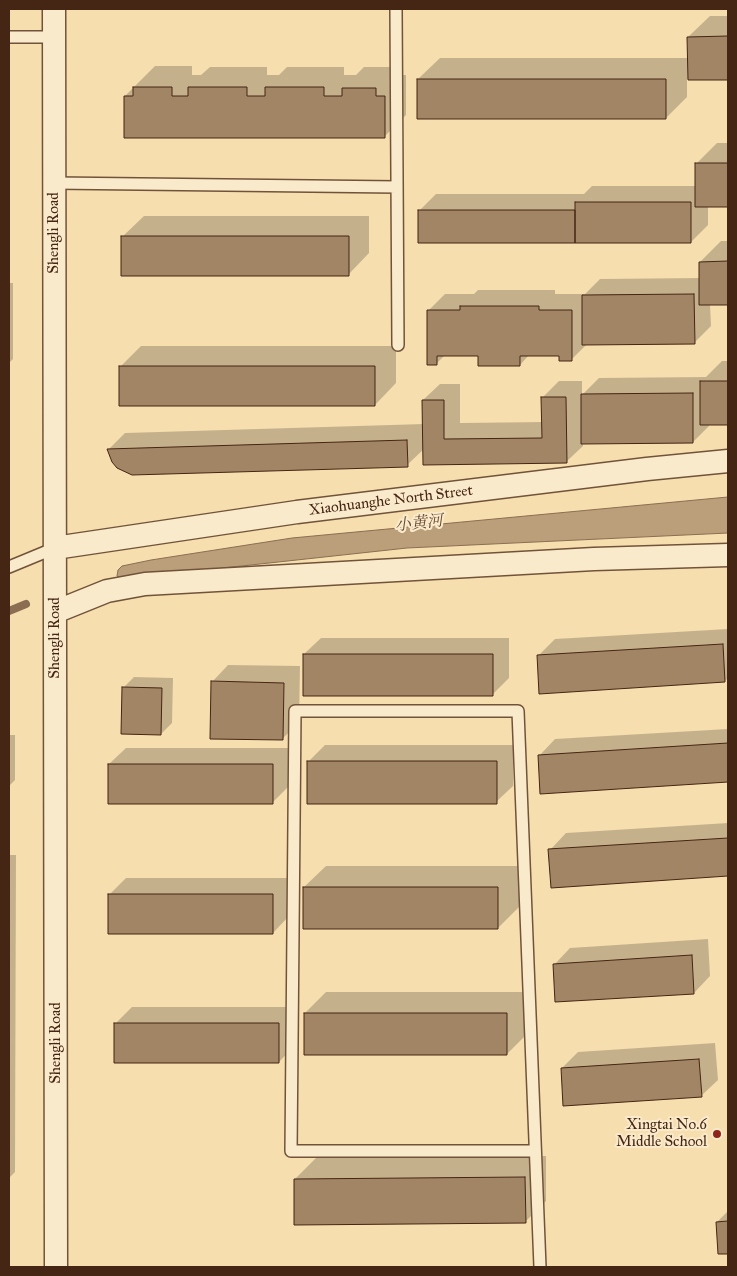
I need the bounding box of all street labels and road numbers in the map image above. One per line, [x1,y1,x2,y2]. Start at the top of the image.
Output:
street label: Shengli Road [45,192,63,274]
street label: Xiaohuanghe North Street [308,482,474,520]
street label: Shengli Road [46,597,64,679]
street label: Shengli Road [47,1002,65,1084]

